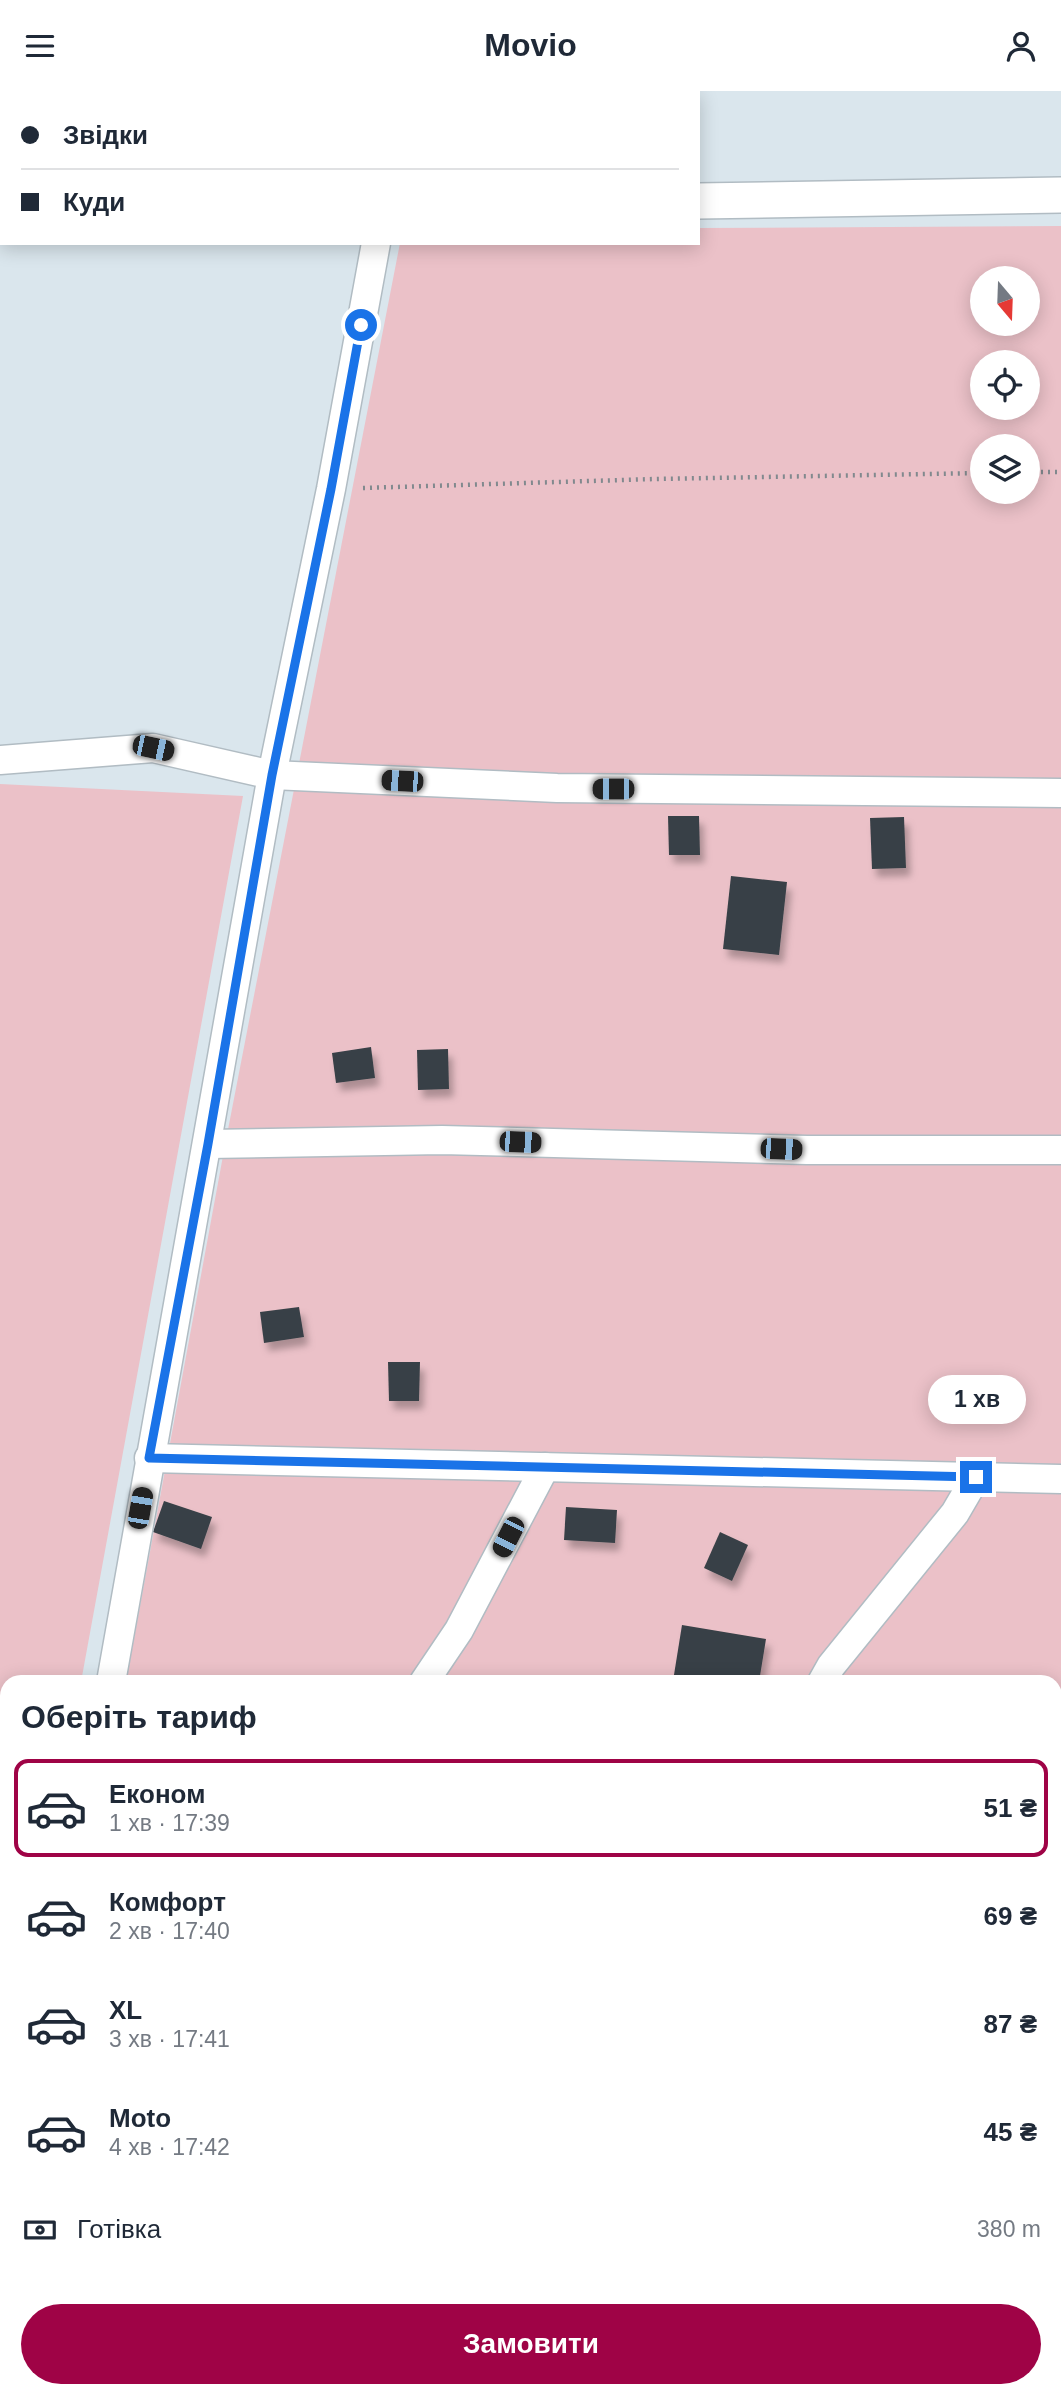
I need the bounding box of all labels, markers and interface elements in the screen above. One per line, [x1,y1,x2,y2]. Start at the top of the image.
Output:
icon: menu [21,27,59,65]
text: Movio [484,27,577,63]
icon: person [1002,27,1040,65]
text: Звідки [63,120,148,150]
text: Куди [63,187,125,217]
north arrow [970,266,1040,336]
map controls [970,266,1040,504]
route start [345,309,377,341]
button: locate [970,350,1040,420]
button: layers [970,434,1040,504]
car [131,733,176,763]
car [381,769,424,793]
car [593,779,635,800]
car [499,1131,542,1153]
car [760,1138,803,1160]
callout: 1 хв [927,1375,1025,1425]
text: 1 хв [954,1386,1000,1412]
route end [960,1461,992,1493]
car [127,1485,154,1531]
car [490,1514,527,1560]
text: Оберіть тариф [21,1699,257,1735]
icon: car [25,1777,88,1840]
text: Економ [109,1779,205,1809]
text: 51 ₴ [984,1793,1037,1823]
text: 1 хв · 17:39 [109,1810,230,1836]
icon: car [25,1885,88,1948]
text: Комфорт [109,1887,226,1917]
text: 69 ₴ [984,1901,1037,1931]
text: 2 хв · 17:40 [109,1918,230,1944]
icon: car [25,1993,88,2056]
text: XL [109,1995,142,2025]
text: 87 ₴ [984,2009,1037,2039]
text: 3 хв · 17:41 [109,2026,230,2052]
icon: car [25,2101,88,2164]
text: Moto [109,2103,171,2133]
text: 45 ₴ [984,2117,1037,2147]
text: 4 хв · 17:42 [109,2134,230,2160]
icon: cash [21,2211,59,2249]
text: Готівка [77,2214,161,2244]
text: 380 m [977,2216,1041,2242]
button: Замовити [21,2304,1041,2384]

